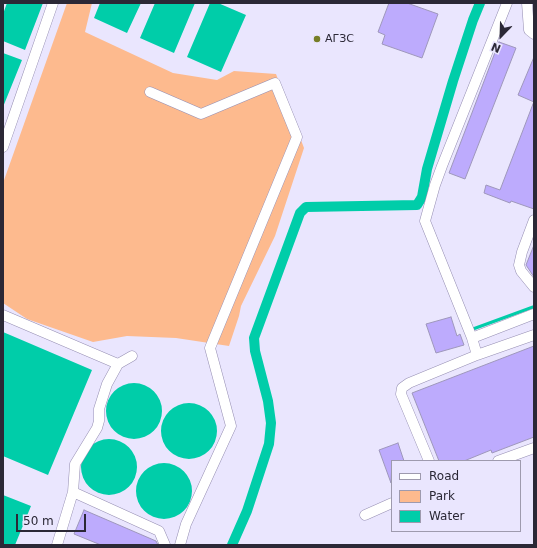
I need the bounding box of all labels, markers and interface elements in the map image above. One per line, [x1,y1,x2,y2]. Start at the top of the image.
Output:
north arrow [481,16,521,56]
place label: АГЗС [325,32,354,46]
marker: АГЗС [312,34,322,44]
text: N [489,40,503,55]
legend [391,460,521,532]
text: Road [429,469,459,483]
text: Park [429,489,455,503]
scale bar [18,506,88,532]
text: Water [429,509,464,523]
text: 50 m [23,514,54,528]

